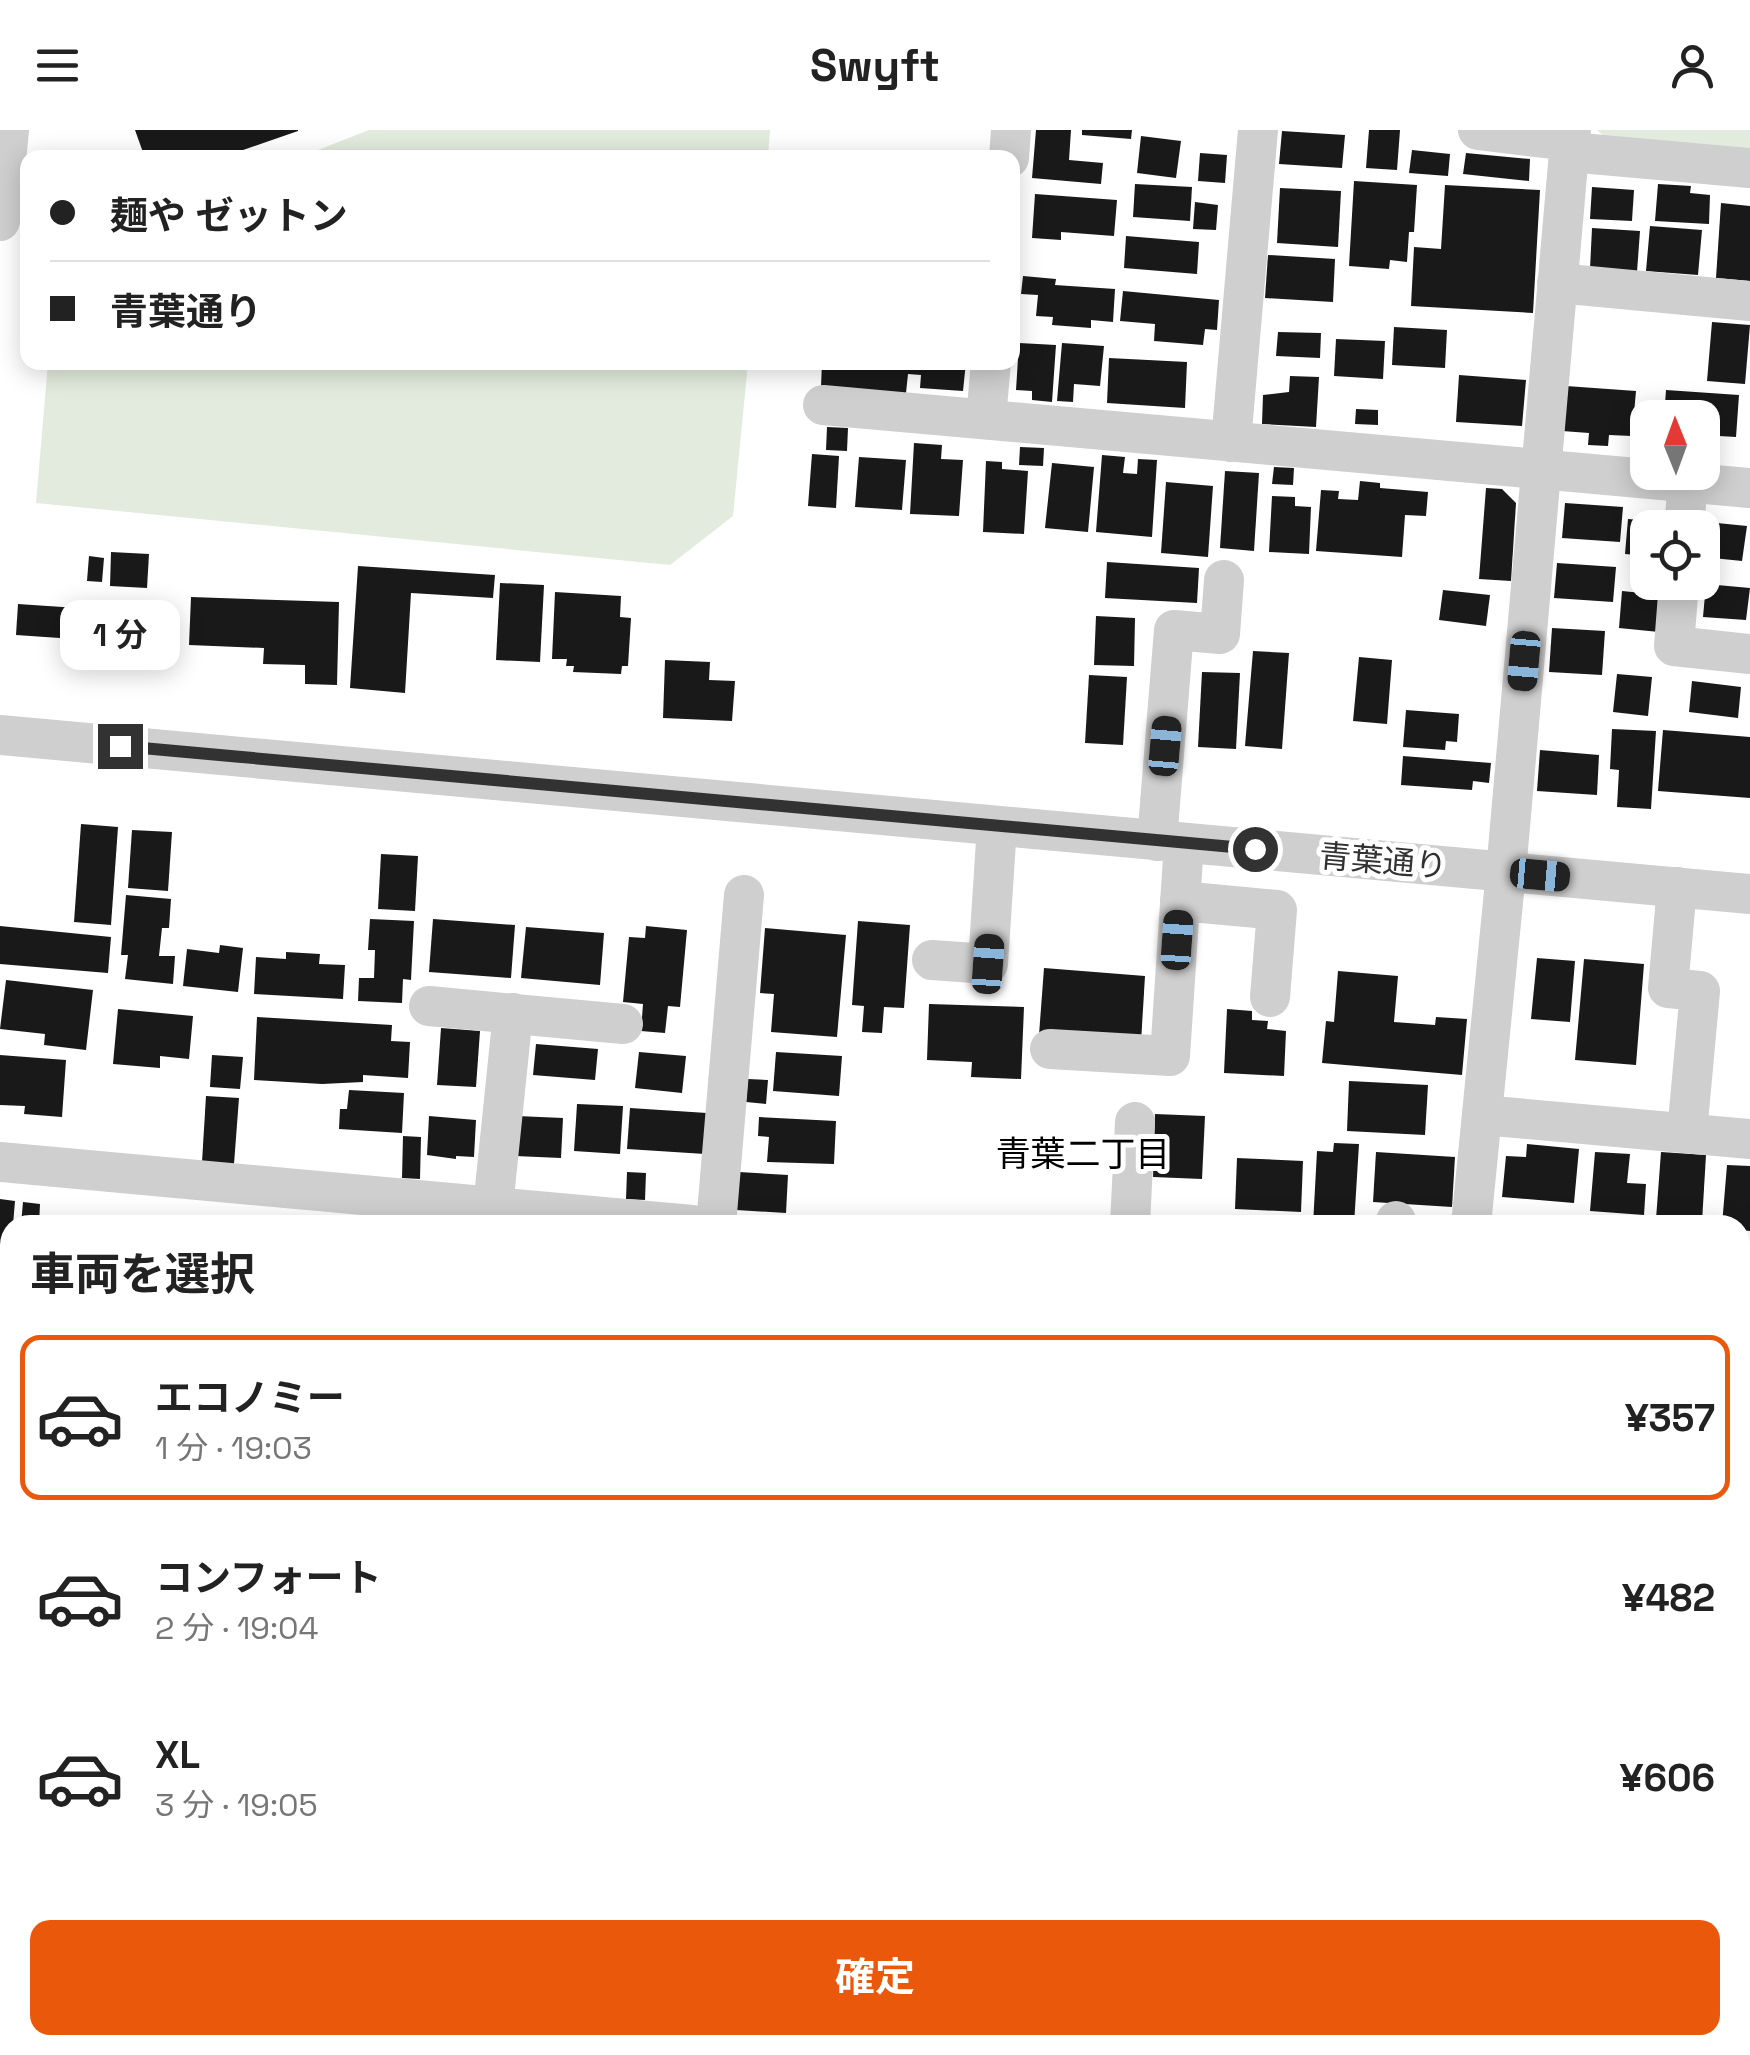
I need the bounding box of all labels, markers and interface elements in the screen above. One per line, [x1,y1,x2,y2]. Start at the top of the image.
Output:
text: Swyft [810,37,940,94]
icon: menu [30,38,85,93]
icon: person [1665,38,1720,93]
text: 麺や ゼットン [110,192,348,240]
text: 青葉通り [110,288,262,336]
north arrow [1630,400,1720,490]
map controls [1630,400,1720,600]
button: locate [1630,510,1720,600]
callout: 1 分 [60,601,180,671]
text: 1 分 [93,615,147,655]
car [1506,630,1542,692]
car [1147,715,1183,777]
route end [98,724,143,769]
route start [1233,827,1278,872]
street label: 青葉通り [1317,835,1449,887]
car [1509,857,1571,893]
car [1160,909,1194,971]
car [971,933,1005,995]
district label: 青葉二丁目 [995,1132,1171,1176]
text: 車両を選択 [30,1246,255,1303]
icon: car [35,1373,125,1463]
text: エコノミー [155,1374,345,1422]
text: ¥357 [1625,1394,1715,1442]
text: 1 分 · 19:03 [155,1428,312,1468]
icon: car [35,1553,125,1643]
text: コンフォート [155,1554,382,1602]
text: ¥482 [1622,1574,1715,1622]
text: 2 分 · 19:04 [155,1608,319,1648]
text: XL [155,1731,200,1779]
icon: car [35,1733,125,1823]
text: ¥606 [1620,1754,1715,1802]
text: 3 分 · 19:05 [155,1785,318,1825]
button: 確定 [30,1920,1720,2035]

